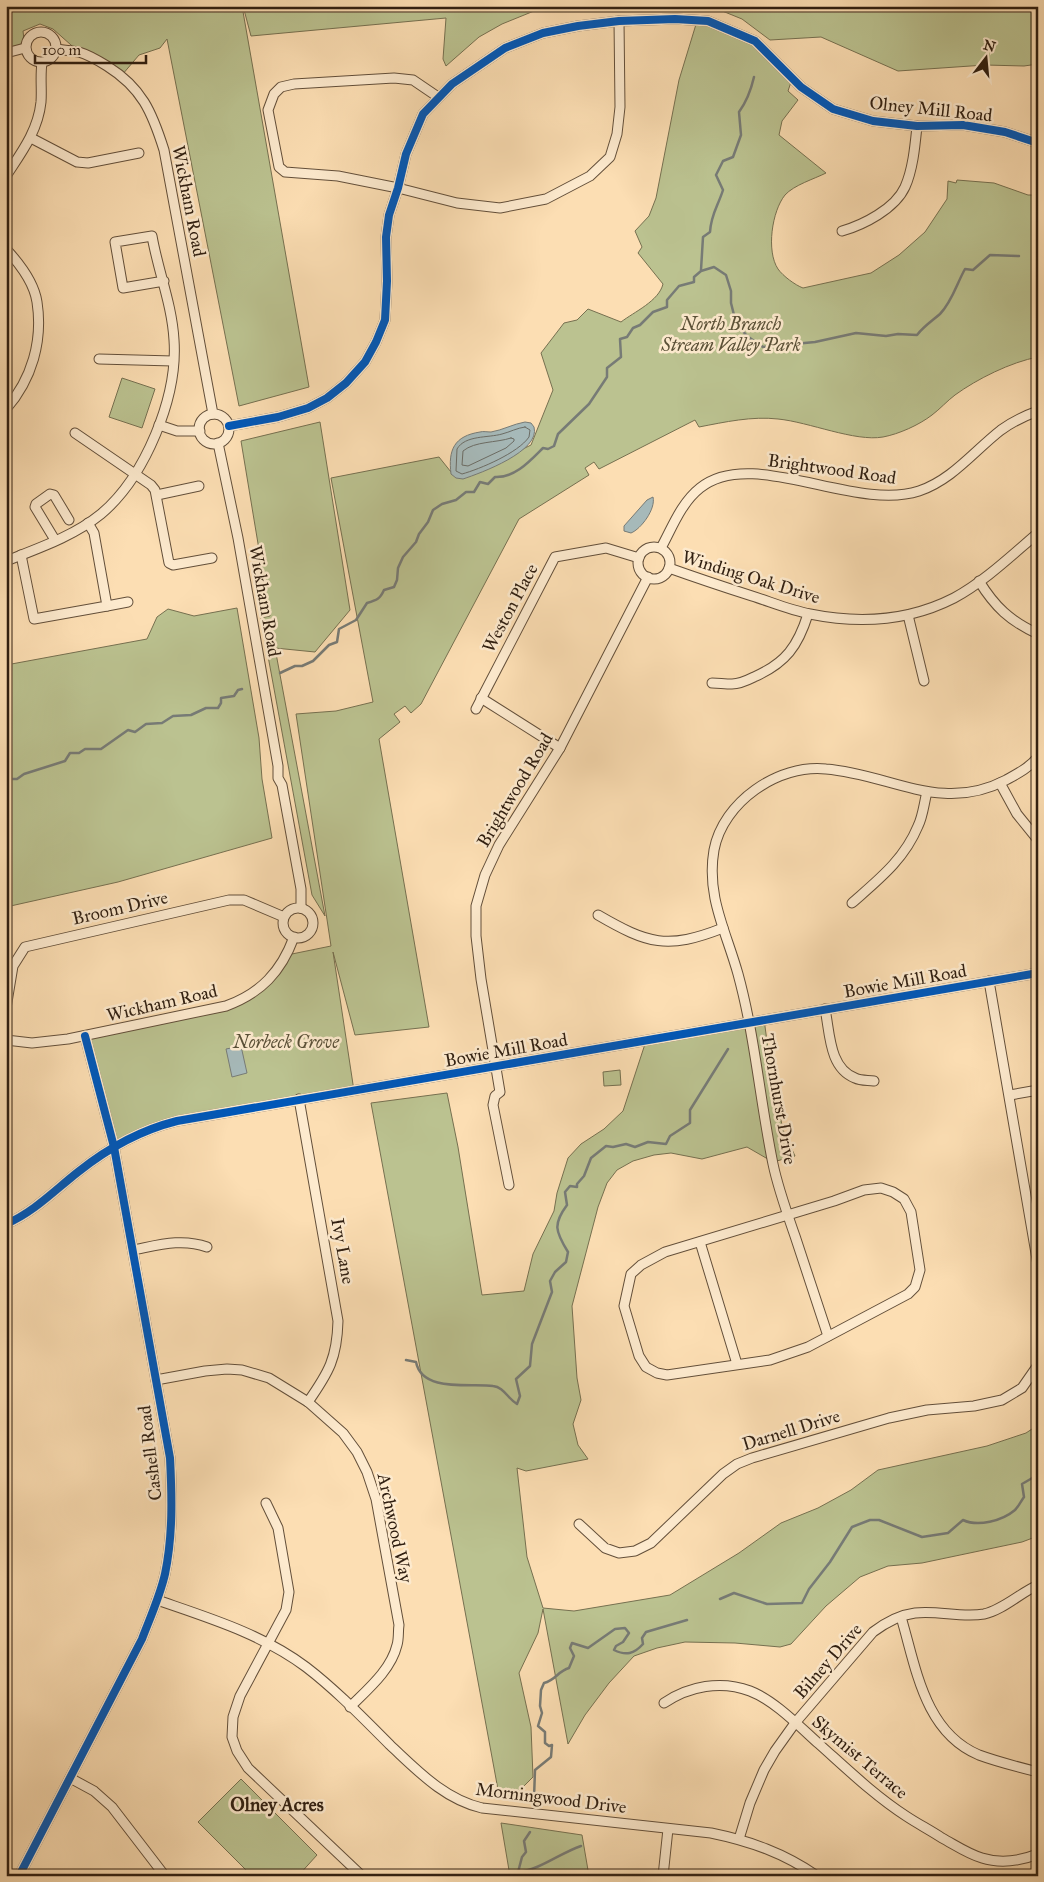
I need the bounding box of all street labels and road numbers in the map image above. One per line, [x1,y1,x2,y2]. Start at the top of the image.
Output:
street label: Olney Mill Road [868,92,994,126]
street label: Wickham Road [167,143,211,259]
street label: Brightwood Road [766,449,898,490]
street label: Wickham Road [244,544,286,658]
street label: Winding Oak Drive [679,546,823,609]
street label: Weston Place [477,560,543,656]
street label: Brightwood Road [472,729,559,852]
street label: Broom Drive [70,886,170,930]
street label: Bowie Mill Road [842,959,968,1003]
street label: Wickham Road [105,980,219,1026]
street label: Bowie Mill Road [443,1028,569,1072]
street label: Thornhurst Drive [757,1032,801,1166]
street label: Ivy Lane [326,1216,360,1286]
street label: Cashell Road [133,1404,167,1502]
street label: Darnell Drive [739,1405,843,1455]
street label: Archwood Way [372,1470,417,1585]
street label: Bilney Drive [789,1619,867,1703]
street label: Skymist Terrace [807,1710,913,1804]
street label: Morningwood Drive [474,1778,628,1819]

